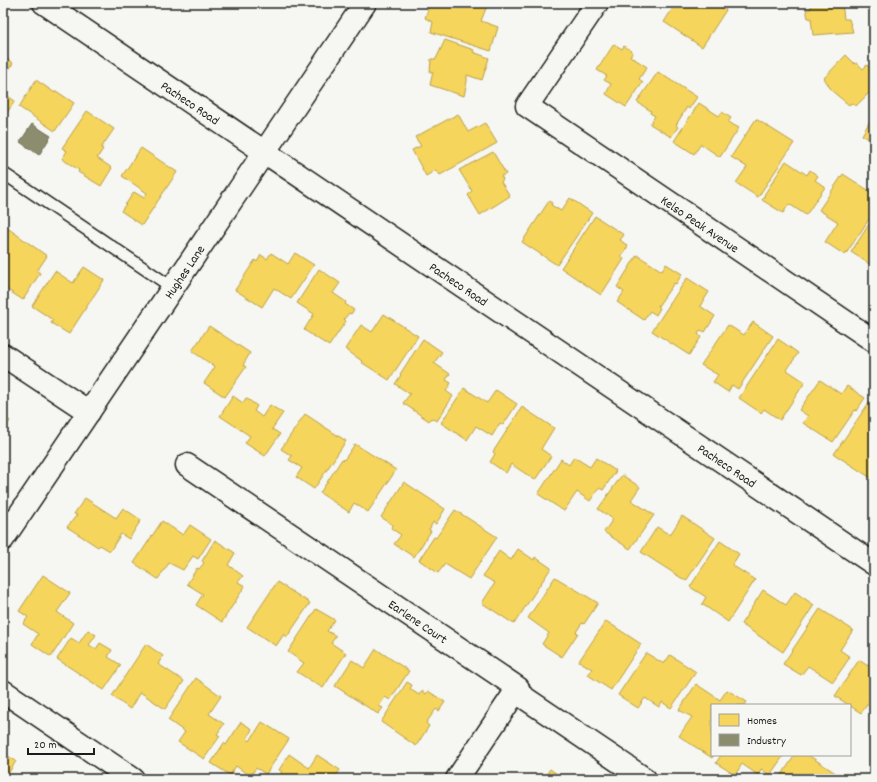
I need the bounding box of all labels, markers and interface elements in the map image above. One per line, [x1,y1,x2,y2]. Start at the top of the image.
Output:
street label: Pacheco Road [156,77,222,131]
street label: Kelso Peak Avenue [656,192,742,259]
street label: Hughes Lane [161,242,211,303]
street label: Pacheco Road [424,259,491,312]
street label: Pacheco Road [693,440,759,494]
street label: Earlene Court [384,596,451,650]
legend [711,704,851,756]
text: Homes [747,713,777,730]
scale bar [28,730,94,756]
text: Industry [747,733,787,750]
text: 20 m [34,737,57,754]

